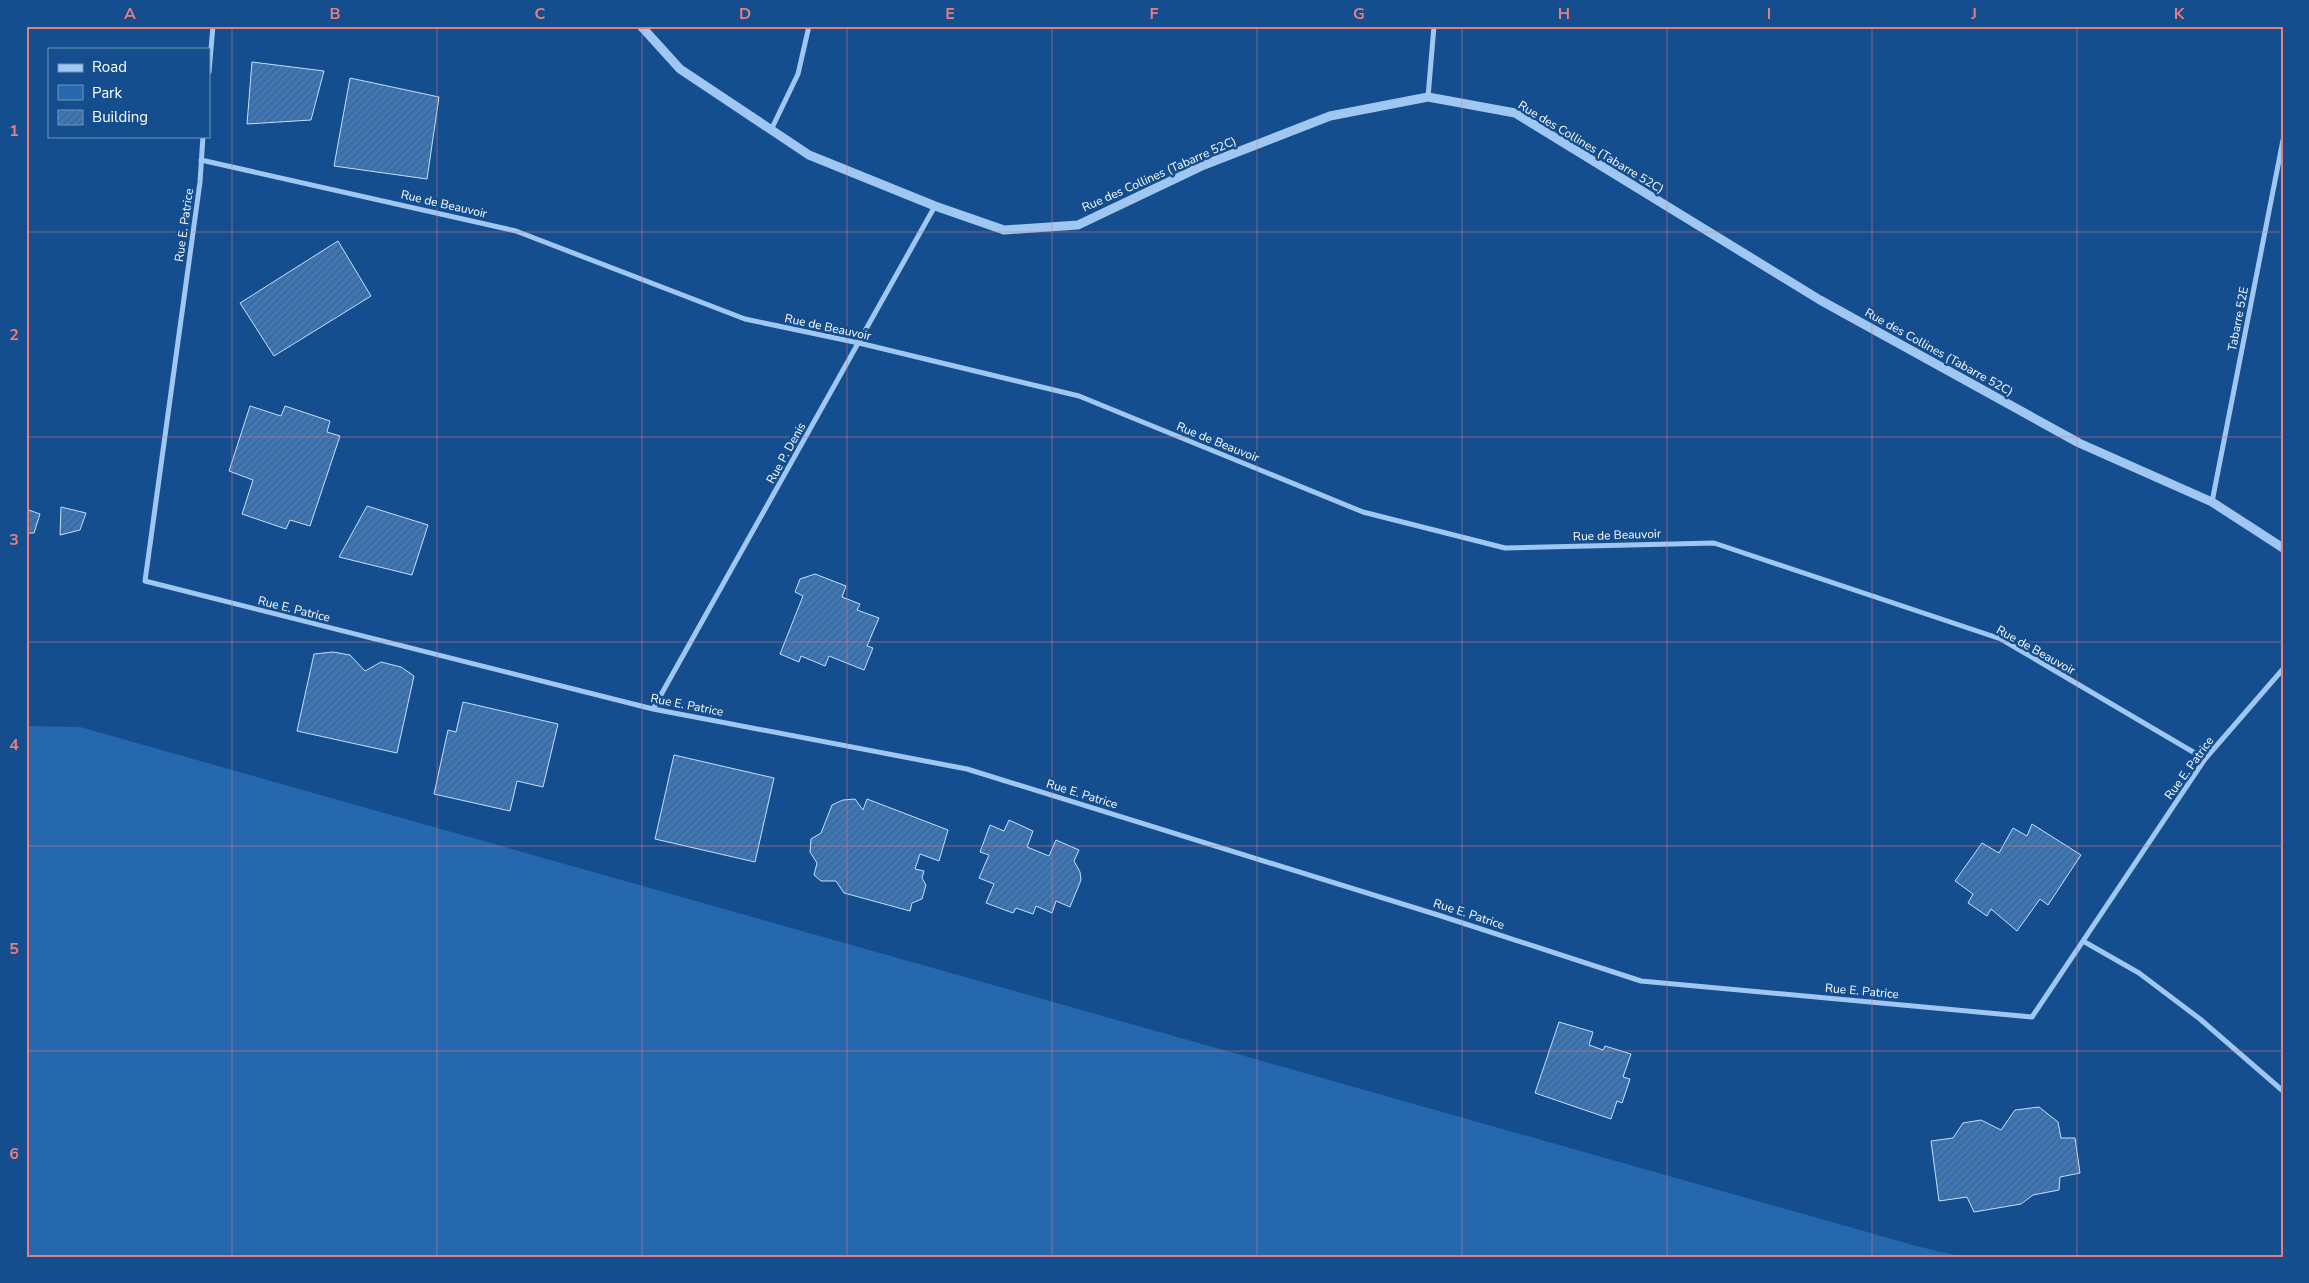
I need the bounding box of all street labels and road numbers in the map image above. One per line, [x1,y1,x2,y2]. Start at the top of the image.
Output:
street label: Rue des Collines (Tabarre 52C) [1515,97,1667,197]
street label: Rue des Collines (Tabarre 52C) [1079,133,1239,215]
street label: Rue de Beauvoir [399,186,489,222]
street label: Rue E. Patrice [171,187,197,263]
street label: Tabarre 52E [2224,285,2252,353]
street label: Rue des Collines (Tabarre 52C) [1862,304,2016,400]
street label: Rue de Beauvoir [783,310,873,344]
street label: Rue de Beauvoir [1174,418,1263,466]
street label: Rue P. Denis [763,419,810,486]
street label: Rue de Beauvoir [1573,525,1662,545]
street label: Rue E. Patrice [256,592,332,626]
street label: Rue de Beauvoir [1994,622,2079,679]
street label: Rue E. Patrice [649,690,725,720]
street label: Rue E. Patrice [2161,733,2217,803]
street label: Rue E. Patrice [1044,776,1120,812]
street label: Rue E. Patrice [1431,895,1507,933]
street label: Rue E. Patrice [1824,980,1900,1002]

